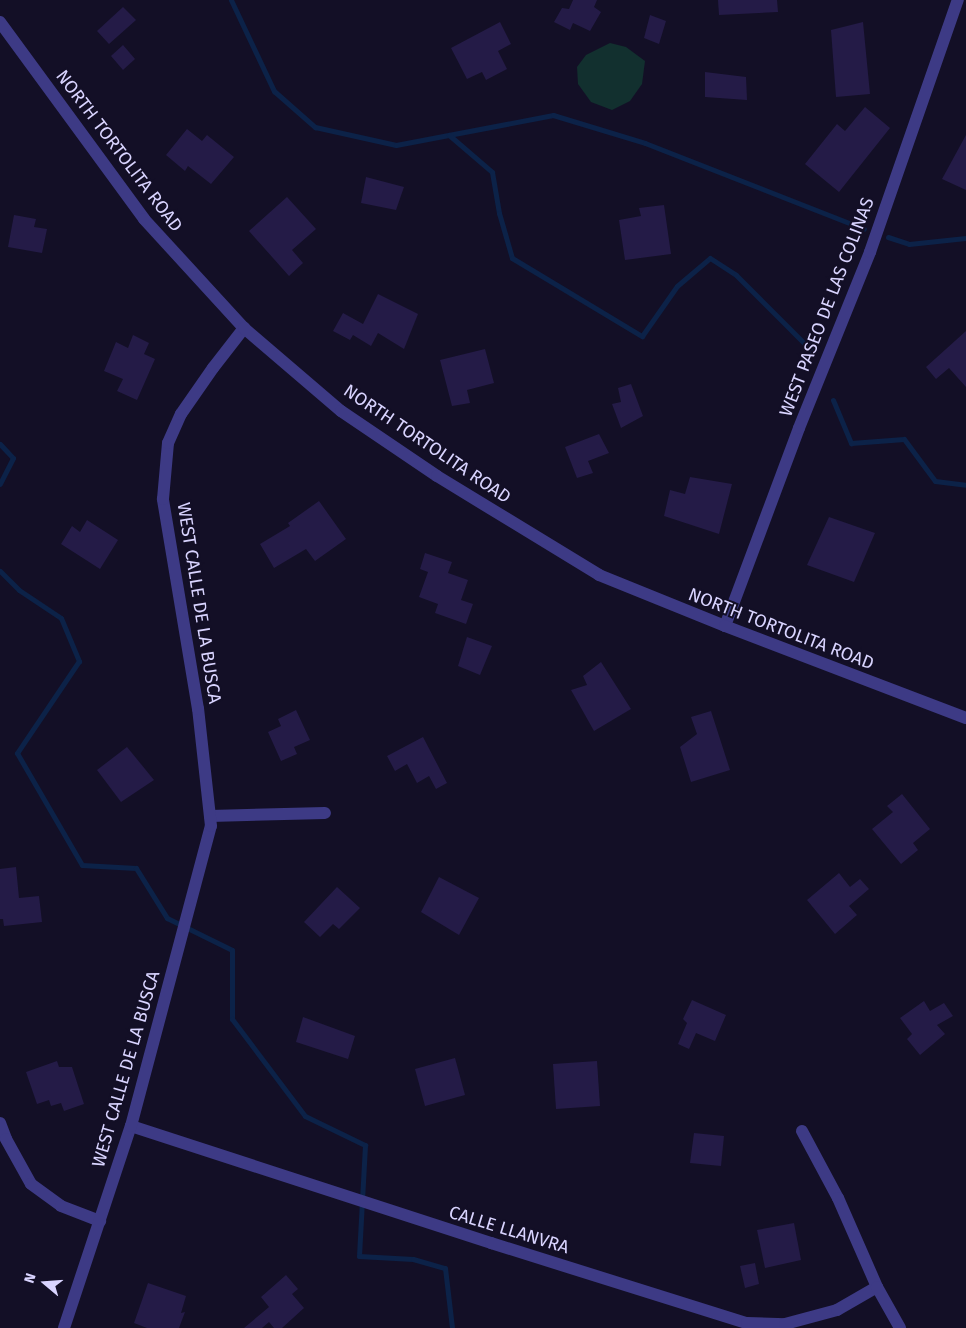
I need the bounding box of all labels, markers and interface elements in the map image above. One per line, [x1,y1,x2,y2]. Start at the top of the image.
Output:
street label: NORTH TORTOLITA ROAD [51,66,187,236]
street label: WEST PASEO DE LAS COLINAS [775,195,879,419]
street label: NORTH TORTOLITA ROAD [339,380,515,508]
street label: WEST CALLE DE LA BUSCA [172,501,226,705]
street label: NORTH TORTOLITA ROAD [685,584,877,674]
street label: WEST CALLE DE LA BUSCA [88,968,164,1170]
street label: CALLE LLANVRA [446,1201,572,1259]
north arrow [20,1258,70,1308]
text: N [21,1271,40,1285]

